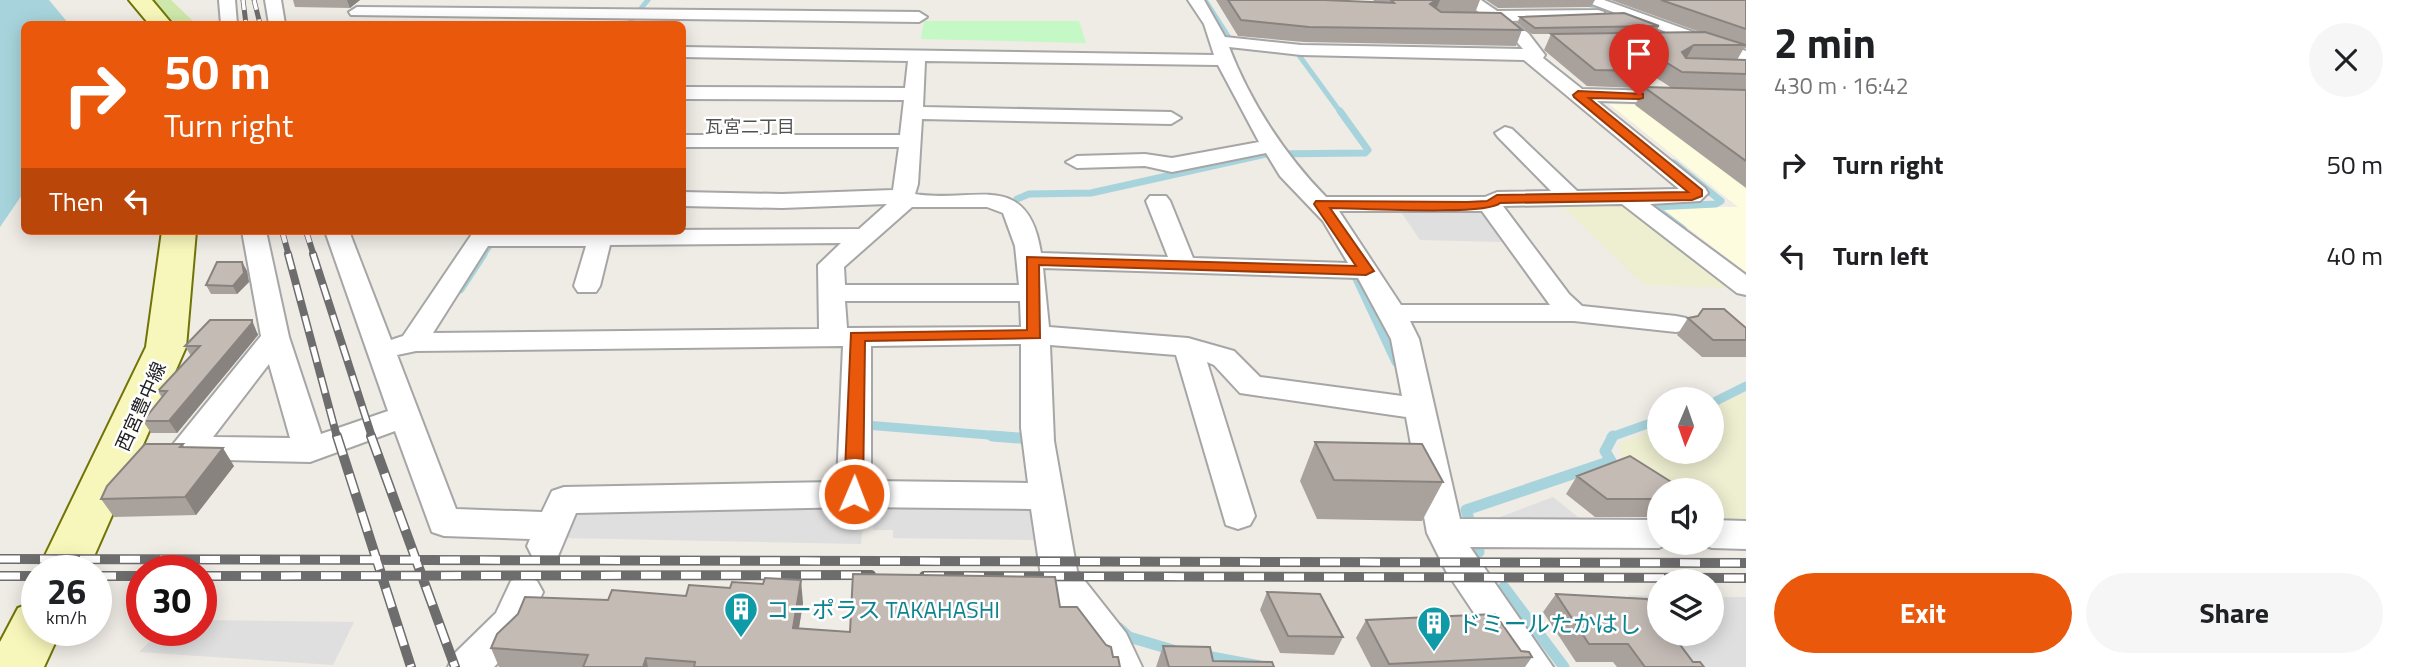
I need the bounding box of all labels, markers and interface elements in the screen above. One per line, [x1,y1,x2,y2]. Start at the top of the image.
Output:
text: 2 min [1774,10,1876,74]
button: close [2309,23,2383,97]
pin [1609,24,1669,96]
text: 50 m [164,33,271,108]
icon: arrive [1620,35,1658,73]
icon: right [49,49,140,140]
text: 430 m · 16:42 [1774,68,1909,103]
text: Turn right [164,101,293,149]
district label: 瓦宮二丁目 [705,113,795,140]
text: Turn right [1833,145,1944,184]
text: 50 m [2326,145,2383,184]
icon: right [1774,146,1812,184]
text: Then [49,182,104,221]
icon: left [118,182,156,220]
text: Turn left [1833,236,1928,275]
text: 40 m [2326,236,2383,275]
icon: left [1774,237,1812,275]
street label: 西宮豊中線 [107,357,173,455]
north arrow [1647,387,1724,464]
map controls [1647,387,1724,646]
position arrow [817,457,891,531]
button: sound [1647,478,1724,555]
speed limit sign: 30 [126,555,217,646]
text: 26 [47,564,86,618]
button: layers [1647,569,1724,646]
button: Exit [1774,573,2072,653]
button: Share [2086,573,2383,653]
building icon: コーポラス TAKAHASHI [722,590,760,639]
place label: コーポラス TAKAHASHI [766,592,1000,627]
text: km/h [46,604,87,631]
building icon: ドミールたかはし [1415,604,1453,653]
place label: ドミールたかはし [1458,606,1641,641]

